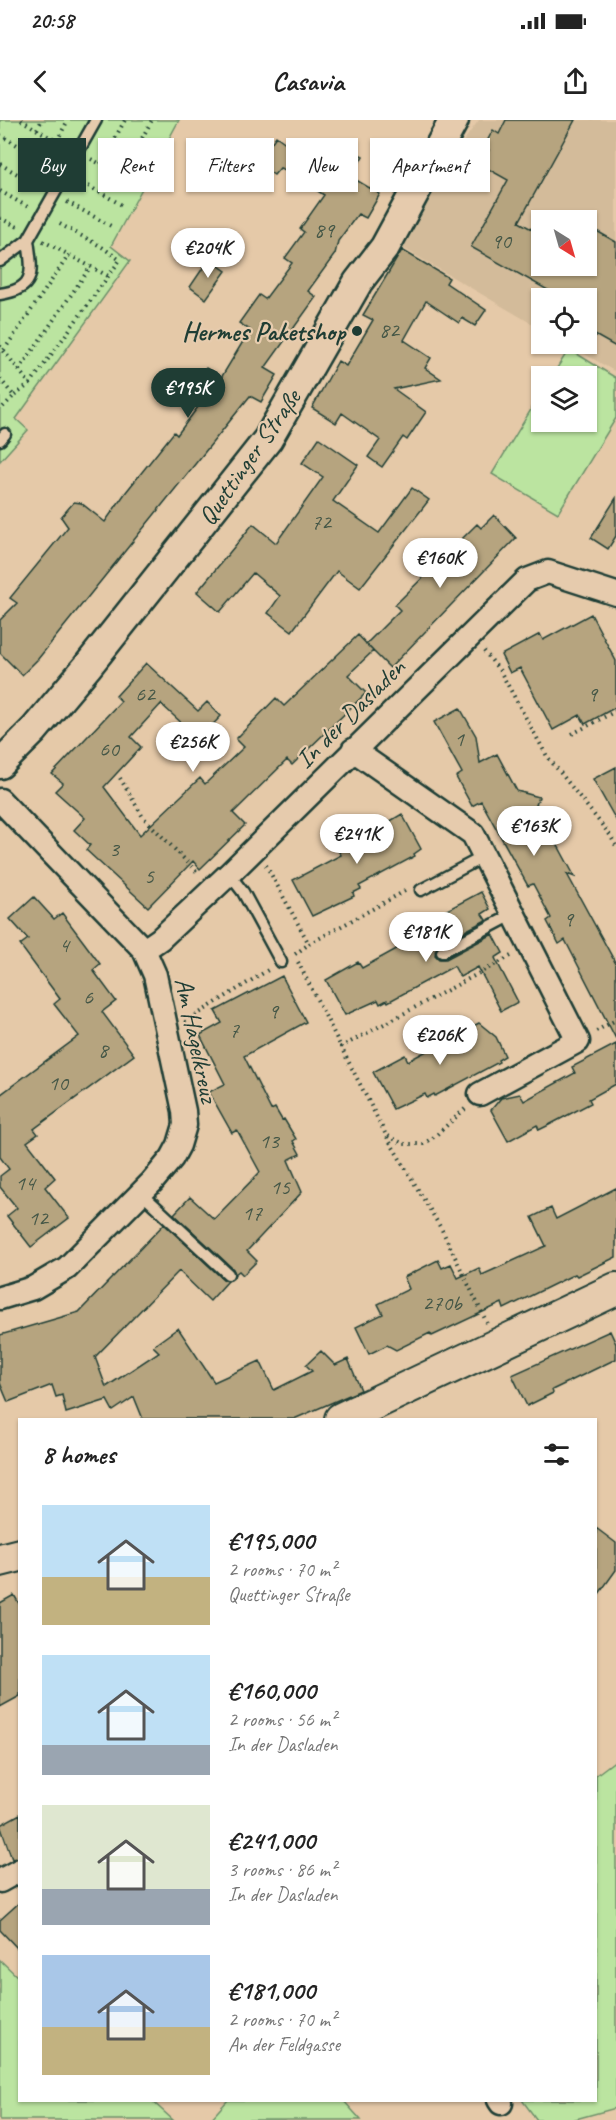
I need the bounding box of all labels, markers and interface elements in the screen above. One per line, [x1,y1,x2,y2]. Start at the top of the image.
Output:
text: 20:58 [30,7,74,35]
text: Casavia [272,64,344,98]
icon: back [24,65,57,98]
icon: share [559,65,592,98]
chip: Buy [18,138,86,192]
chip: Rent [98,138,174,192]
chip: Filters [186,138,274,192]
chip: New [286,138,358,192]
chip: Apartment [370,138,490,192]
north arrow [531,210,597,276]
map controls [531,210,597,432]
house number: 89 [314,216,336,244]
house number: 90 [491,227,513,255]
pin: €204K [166,228,250,279]
text: €204K [185,235,231,260]
button: locate [531,288,597,354]
place label: Hermes Paketshop [182,315,347,348]
house number: 82 [379,316,401,344]
marker: Hermes Paketshop [350,324,364,338]
button: layers [531,366,597,432]
pin: €195K [146,368,230,419]
text: €195K [165,375,211,400]
street label: Quettinger Straße [191,381,310,531]
house number: 72 [311,508,333,536]
pin: €160K [398,538,482,589]
text: €160K [417,545,463,570]
street label: In der Dasladen [288,650,413,775]
house number: 62 [135,680,157,708]
house number: 9 [587,680,599,708]
pin: €256K [151,722,235,773]
house number: 1 [454,725,465,753]
text: €256K [170,729,216,754]
house number: 60 [99,735,121,763]
pin: €163K [492,806,576,857]
text: €163K [511,813,557,838]
pin: €241K [315,814,399,865]
text: €241K [334,821,380,846]
house number: 3 [109,835,121,863]
house number: 5 [144,862,155,890]
house number: 9 [563,905,575,933]
pin: €181K [384,912,468,963]
text: €181K [403,919,449,944]
house number: 4 [59,931,71,959]
street label: Am Hagelkreuz [167,975,226,1107]
house number: 6 [83,983,94,1011]
house number: 9 [268,997,280,1025]
pin: €206K [398,1015,482,1066]
house number: 7 [229,1016,240,1044]
text: €206K [417,1022,463,1047]
house number: 8 [98,1036,110,1064]
house number: 10 [48,1069,70,1097]
house number: 13 [259,1127,281,1155]
house number: 14 [15,1169,37,1197]
house number: 15 [270,1173,291,1201]
house number: 17 [242,1199,263,1227]
house number: 12 [28,1204,50,1232]
house number: 270b [422,1289,463,1317]
text: 8 homes [42,1438,115,1471]
icon: filters [540,1438,573,1471]
text: €195,000 [228,1524,314,1557]
icon: home [90,1529,162,1601]
text: 2 rooms · 70 m² [228,1557,336,1582]
text: Quettinger Straße [228,1582,350,1607]
text: €160,000 [228,1674,316,1707]
icon: home [90,1679,162,1751]
text: 2 rooms · 56 m² [228,1707,336,1732]
text: In der Dasladen [228,1732,337,1757]
text: €241,000 [228,1824,315,1857]
icon: home [90,1829,162,1901]
text: 3 rooms · 86 m² [228,1857,336,1882]
text: In der Dasladen [228,1882,337,1907]
text: €181,000 [228,1974,315,2007]
icon: home [90,1979,162,2051]
text: 2 rooms · 70 m² [228,2007,336,2032]
text: An der Feldgasse [228,2032,340,2057]

